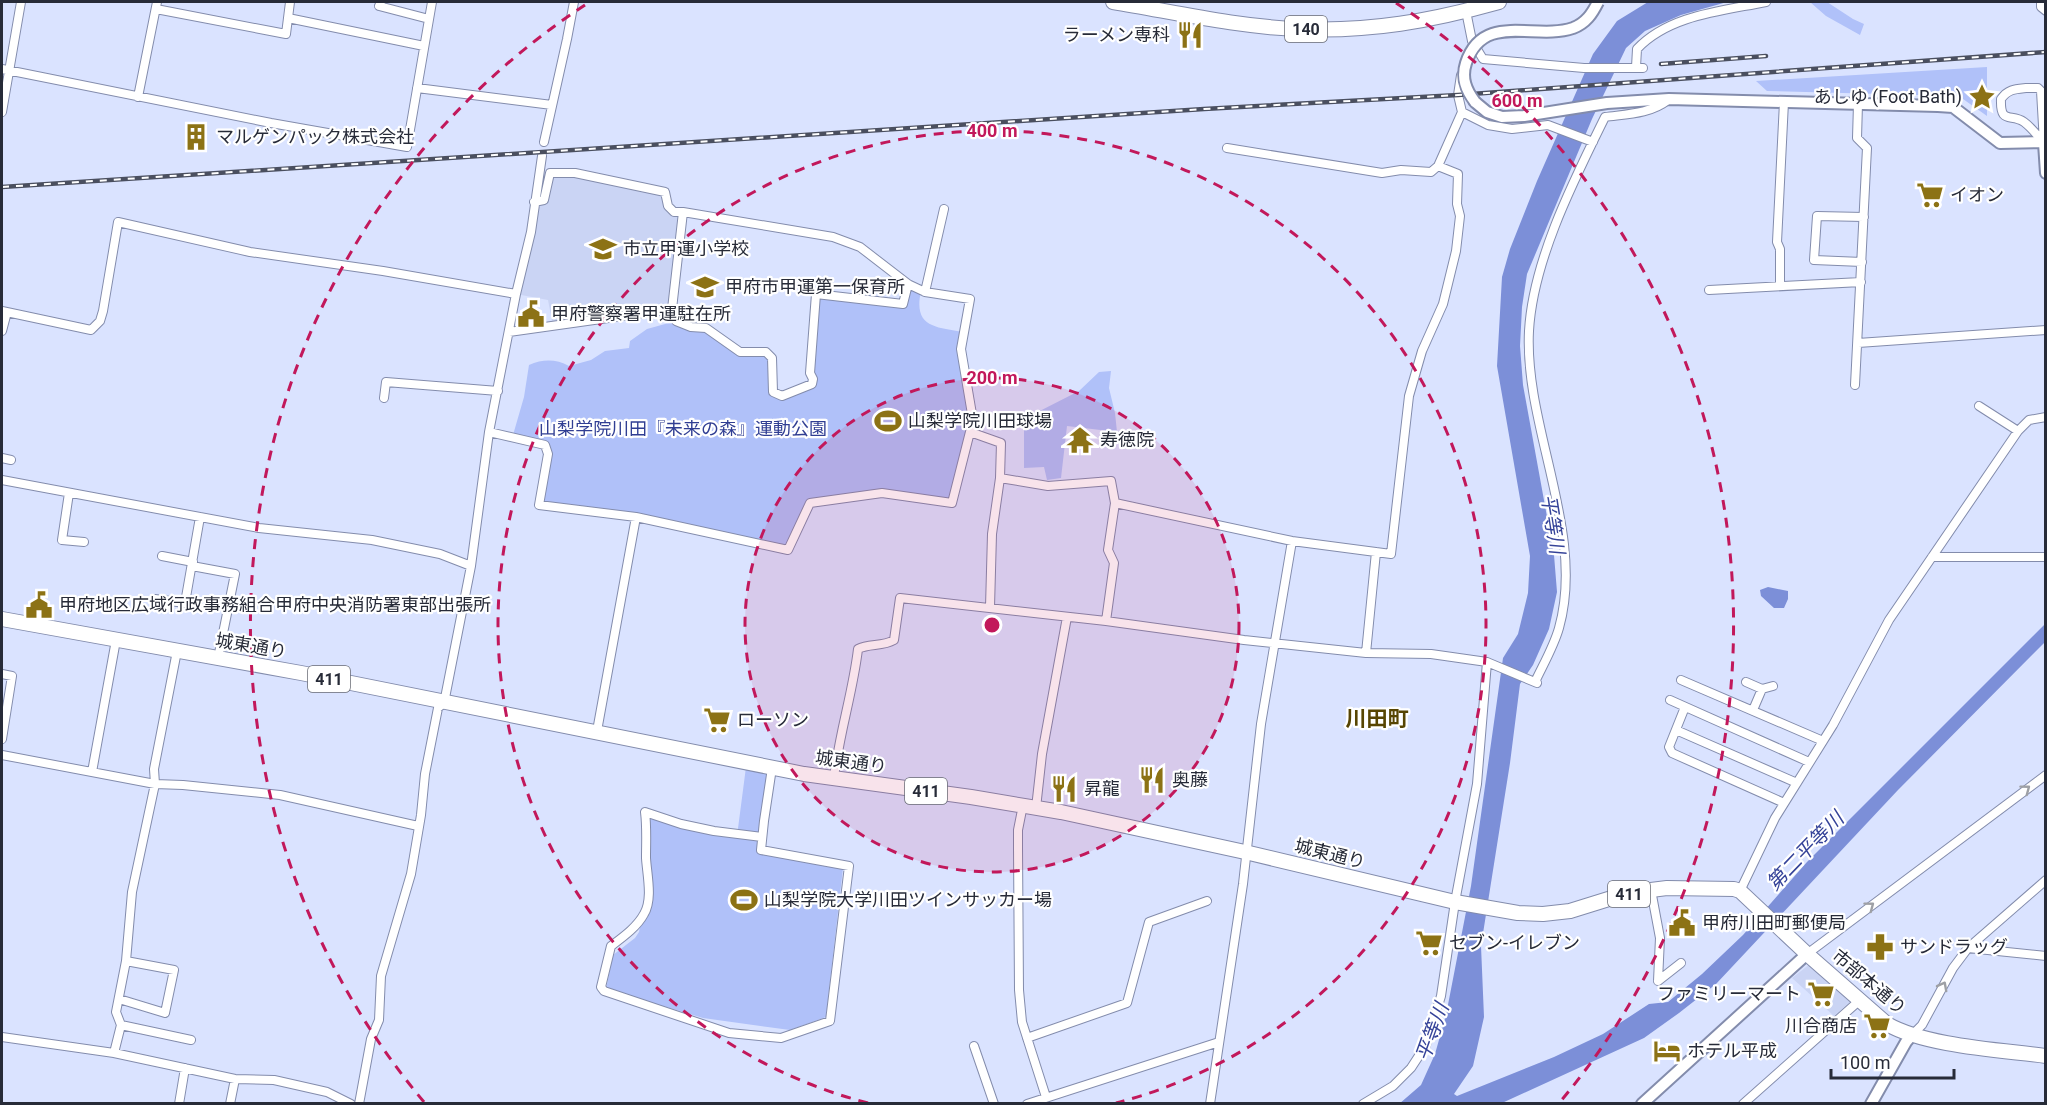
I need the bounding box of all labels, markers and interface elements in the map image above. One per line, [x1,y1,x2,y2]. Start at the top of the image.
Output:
road number: 140 [1285,16,1327,42]
restaurant icon: ラーメン専科 [1175,20,1205,50]
place label: ラーメン専科 [1063,24,1170,45]
place icon: あしゆ (Foot Bath) [1967,82,1997,112]
place label: あしゆ (Foot Bath) [1814,86,1962,108]
text: 600 m [1491,90,1543,111]
text: 400 m [966,120,1018,141]
building icon: マルゲンパック株式会社 [181,122,211,152]
place label: マルゲンパック株式会社 [216,126,414,147]
supermarket icon: イオン [1915,180,1945,210]
place label: イオン [1950,184,2004,205]
school or university icon: 市立甲運小学校 [588,234,618,264]
place label: 市立甲運小学校 [623,238,749,259]
school or university icon: 甲府市甲運第一保育所 [690,272,720,302]
place label: 甲府市甲運第一保育所 [725,276,905,297]
public building icon: 甲府警察署甲運駐在所 [516,299,546,329]
place label: 甲府警察署甲運駐在所 [551,303,731,324]
text: 200 m [966,367,1018,388]
sports icon: 山梨学院川田球場 [873,406,903,436]
place label: 山梨学院川田球場 [908,410,1052,431]
park label: 山梨学院川田『未来の森』運動公園 [539,418,827,439]
temple icon: 寿徳院 [1065,425,1095,455]
place label: 寿徳院 [1100,429,1154,450]
water label: 平等川 [1536,492,1570,557]
public building icon: 甲府地区広域行政事務組合甲府中央消防署東部出張所 [24,590,54,620]
place label: 甲府地区広域行政事務組合甲府中央消防署東部出張所 [59,594,491,615]
centre of rings [982,615,1002,635]
street label: 城東通り [214,629,288,662]
road number: 411 [308,666,350,692]
supermarket icon: ローソン [702,705,732,735]
district label: 川田町 [1346,707,1409,731]
place label: ローソン [737,709,809,730]
street label: 城東通り [814,746,888,777]
restaurant icon: 奥藤 [1137,765,1167,795]
place label: 奥藤 [1172,769,1208,790]
restaurant icon: 昇龍 [1049,774,1079,804]
road number: 411 [905,778,947,804]
place label: 昇龍 [1084,778,1120,799]
one-way arrow [2020,785,2031,796]
water label: 第二平等川 [1762,805,1850,895]
street label: 城東通り [1293,835,1368,872]
road number: 411 [1608,881,1650,907]
sports icon: 山梨学院大学川田ツインサッカー場 [729,885,759,915]
place label: 山梨学院大学川田ツインサッカー場 [764,889,1052,910]
one-way arrow [1864,902,1875,913]
public building icon: 甲府川田町郵便局 [1667,908,1697,938]
place label: 甲府川田町郵便局 [1702,912,1846,933]
supermarket icon: セブン-イレブン [1414,928,1444,958]
place label: セブン-イレブン [1449,932,1580,953]
pharmacy icon: サンドラッグ [1865,932,1895,962]
place label: サンドラッグ [1900,936,2008,957]
street label: 市部本通り [1828,945,1911,1019]
supermarket icon: ファミリーマート [1806,979,1836,1009]
one-way arrow [1936,982,1947,993]
place label: ファミリーマート [1657,983,1801,1004]
water label: 平等川 [1410,998,1454,1064]
supermarket icon: 川合商店 [1862,1011,1892,1041]
place label: 川合商店 [1785,1015,1857,1036]
hotel icon: ホテル平成 [1652,1036,1682,1066]
place label: ホテル平成 [1687,1040,1777,1061]
scale bar [1831,1042,1954,1080]
text: 100 m [1840,1052,1891,1073]

